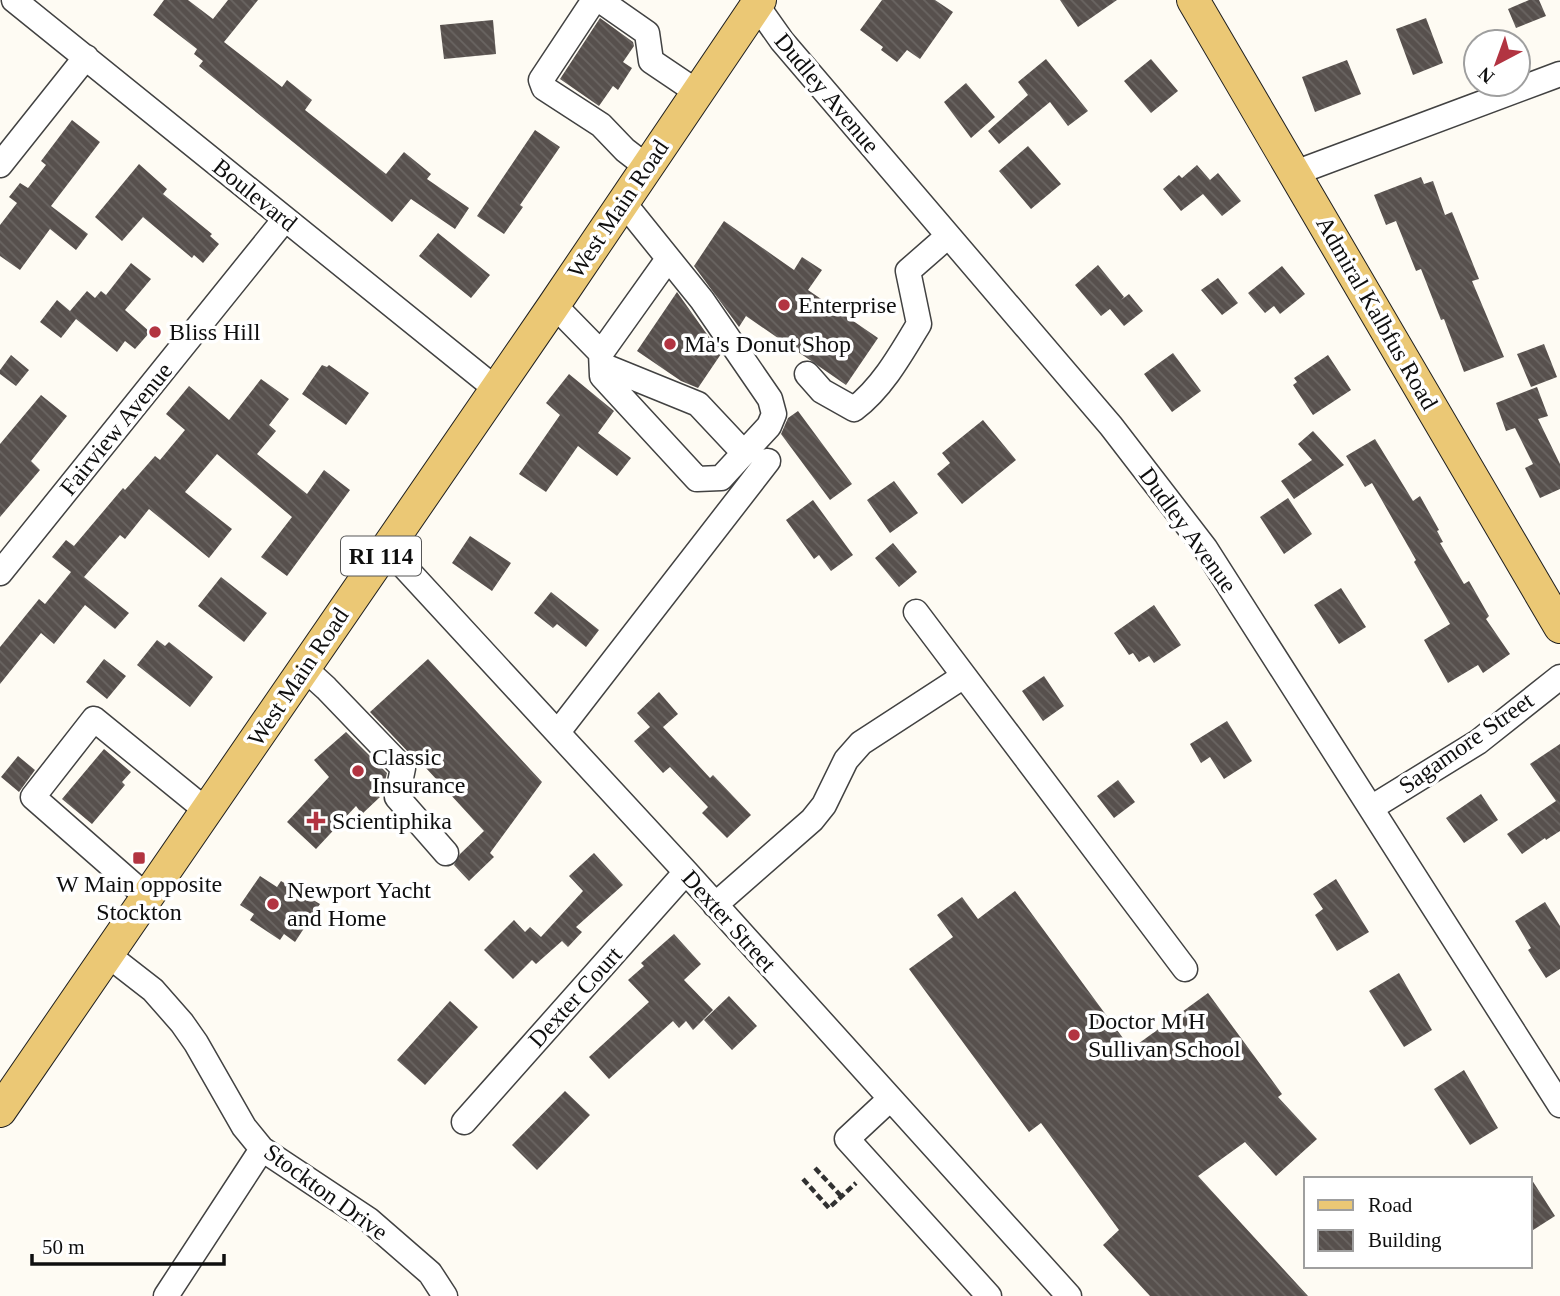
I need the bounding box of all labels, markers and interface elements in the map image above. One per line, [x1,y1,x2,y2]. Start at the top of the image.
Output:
street label: Dudley Avenue [769,28,885,158]
north arrow [1462,28,1532,98]
text: N [1474,63,1498,88]
street label: West Main Road [562,135,674,283]
street label: Boulevard [208,153,302,237]
street label: Admiral Kalbfus Road [1311,212,1443,414]
place label: Enterprise [798,292,897,318]
marker: Enterprise [776,297,792,313]
place label: Bliss Hill [169,319,261,345]
marker: Bliss Hill [147,324,163,340]
place label: Ma's Donut Shop [684,331,851,357]
marker: Ma's Donut Shop [662,336,678,352]
street label: Fairview Avenue [55,358,177,500]
street label: Dudley Avenue [1134,462,1242,598]
road number: RI 114 [341,536,421,576]
street label: West Main Road [242,603,354,751]
street label: Sagamore Street [1394,687,1538,799]
place label: Classic Insurance [372,744,465,798]
marker: Classic Insurance [350,763,366,779]
place label: Scientiphika [332,808,452,834]
marker: Scientiphika [306,811,326,831]
marker: W Main opposite Stockton [131,850,147,866]
street label: Dexter Street [677,865,781,977]
place label: W Main opposite Stockton [56,871,222,925]
place label: Newport Yacht and Home [287,877,431,931]
marker: Newport Yacht and Home [265,896,281,912]
street label: Dexter Court [523,941,627,1053]
place label: Doctor M H Sullivan School [1088,1008,1241,1062]
marker: Doctor M H Sullivan School [1066,1027,1082,1043]
street label: Stockton Drive [259,1139,393,1245]
legend [1304,1177,1532,1268]
text: Road [1368,1193,1413,1217]
scale bar [32,1222,224,1266]
text: Building [1368,1228,1442,1252]
text: 50 m [42,1235,85,1259]

